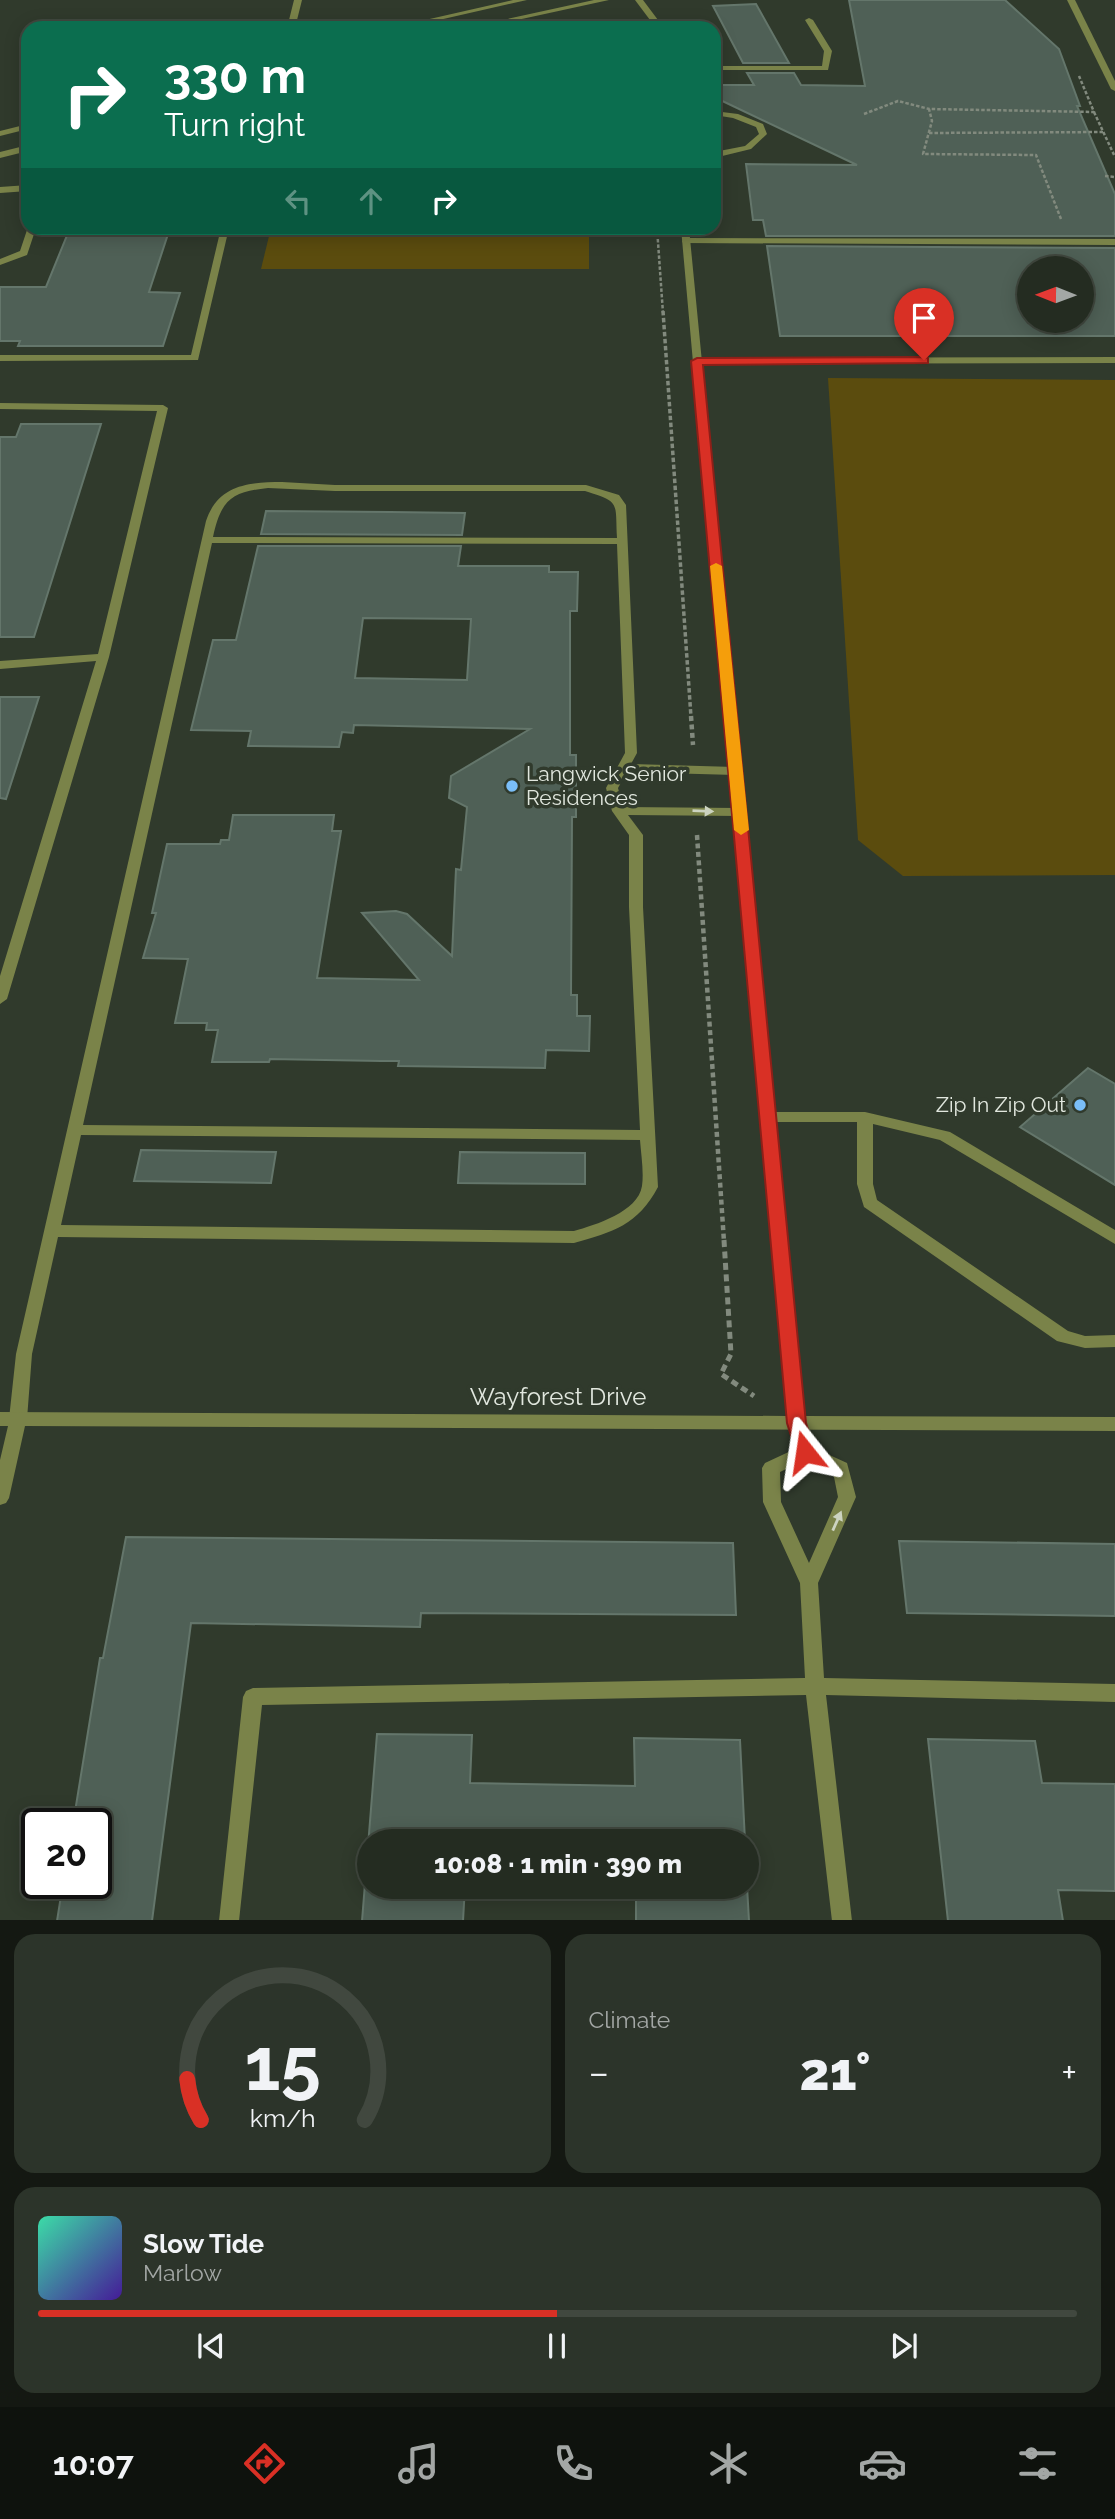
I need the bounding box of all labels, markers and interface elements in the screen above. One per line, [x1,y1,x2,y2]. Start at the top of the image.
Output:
text: 330 m [164,47,306,104]
icon: right [49,49,140,140]
text: Turn right [164,106,305,143]
icon: left [279,182,317,220]
icon: ahead [352,182,390,220]
icon: right [425,182,463,220]
north arrow [1017,256,1094,332]
map controls [1017,256,1094,333]
pin [894,288,954,360]
icon: arrive [905,299,943,337]
place label: Langwick Senior Residences [526,761,687,810]
marker: Langwick Senior Residences [504,778,520,794]
one-way arrow [693,805,715,817]
place label: Zip In Zip Out [936,1092,1066,1117]
marker: Zip In Zip Out [1072,1097,1088,1113]
street label: Wayforest Drive [470,1382,646,1411]
position arrow [768,1415,842,1489]
one-way arrow [831,1511,843,1531]
speed limit sign: 20 [21,1808,112,1899]
text: 10:08 · 1 min · 390 m [434,1849,682,1879]
text: Climate [589,2006,670,2033]
text: 15 [244,2022,320,2107]
text: 21° [800,2041,871,2102]
text: − [589,2050,609,2095]
text: + [1061,2050,1077,2095]
text: km/h [249,2102,315,2132]
text: Slow Tide [143,2229,264,2259]
text: Marlow [143,2259,222,2286]
icon: previous [192,2327,230,2365]
icon: pause [538,2327,576,2365]
icon: next [885,2327,923,2365]
icon: directions [240,2439,289,2488]
icon: music [394,2439,443,2488]
icon: phone [549,2439,598,2488]
icon: climate [704,2439,753,2488]
icon: car [858,2439,907,2488]
icon: filters [1013,2439,1062,2488]
text: 10:07 [53,2445,134,2482]

